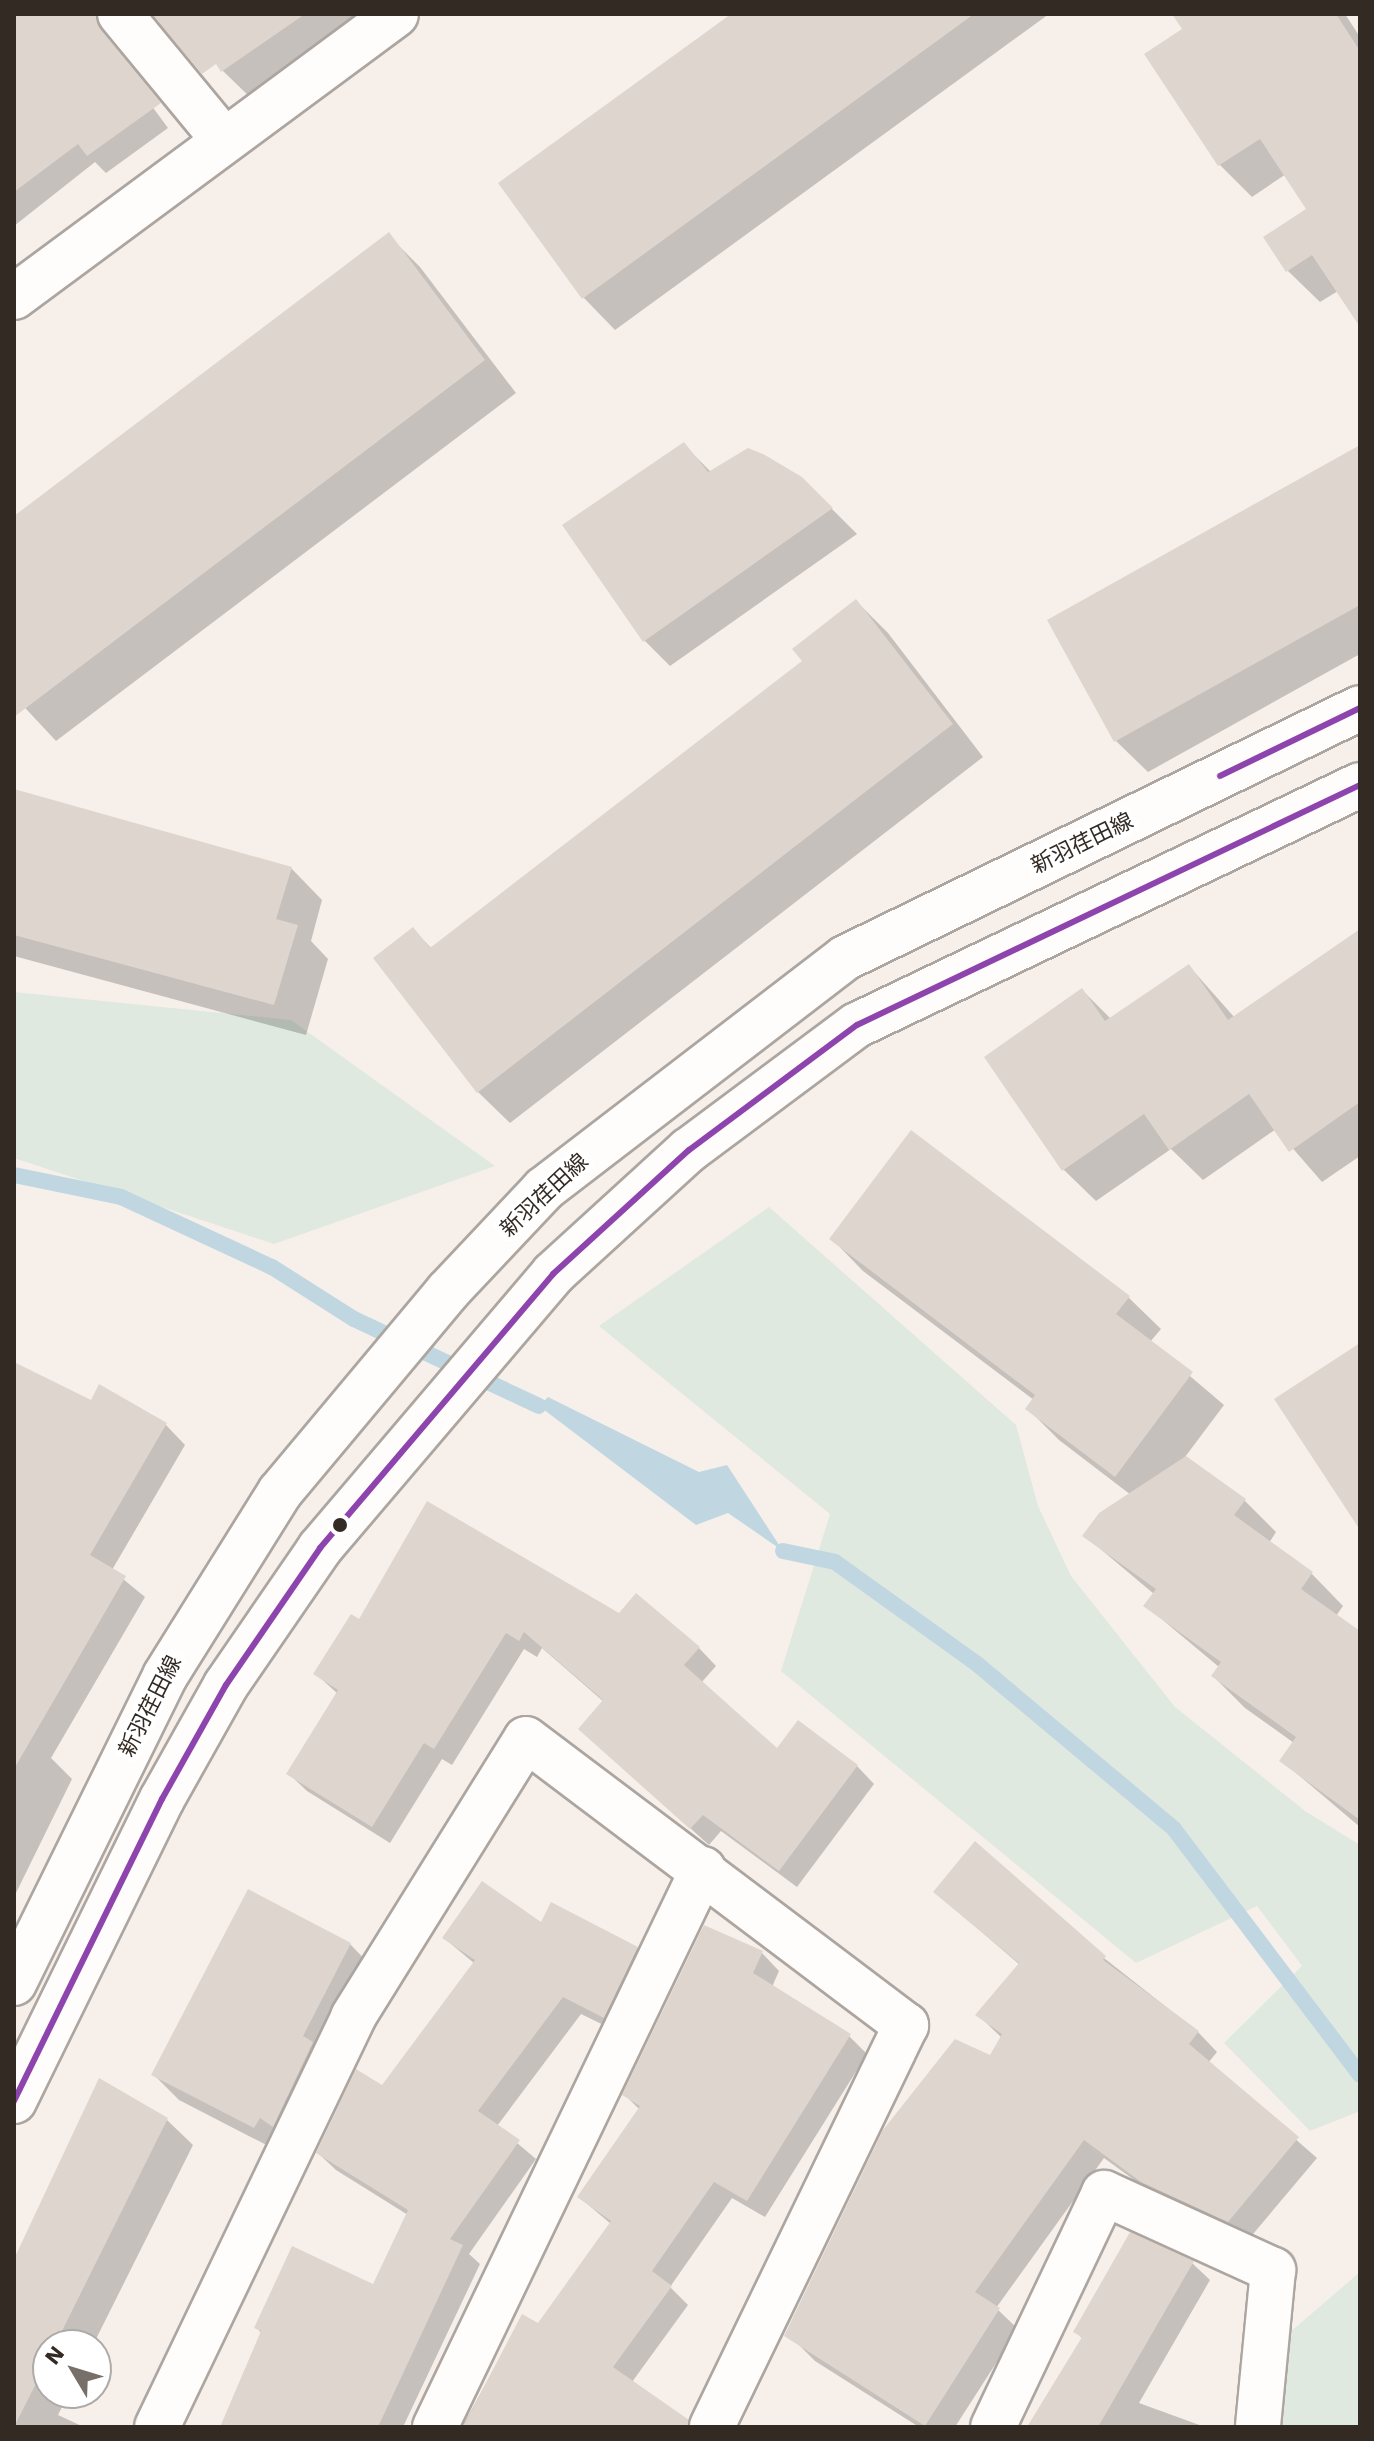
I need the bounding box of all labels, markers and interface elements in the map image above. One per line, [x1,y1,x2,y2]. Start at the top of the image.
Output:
street label: 新羽荏田線 [1027,807,1137,879]
street label: 新羽荏田線 [495,1148,593,1242]
unlabelled marker [332,1517,348,1533]
street label: 新羽荏田線 [113,1651,187,1761]
north arrow [32,2329,112,2409]
text: N [39,2341,69,2369]

